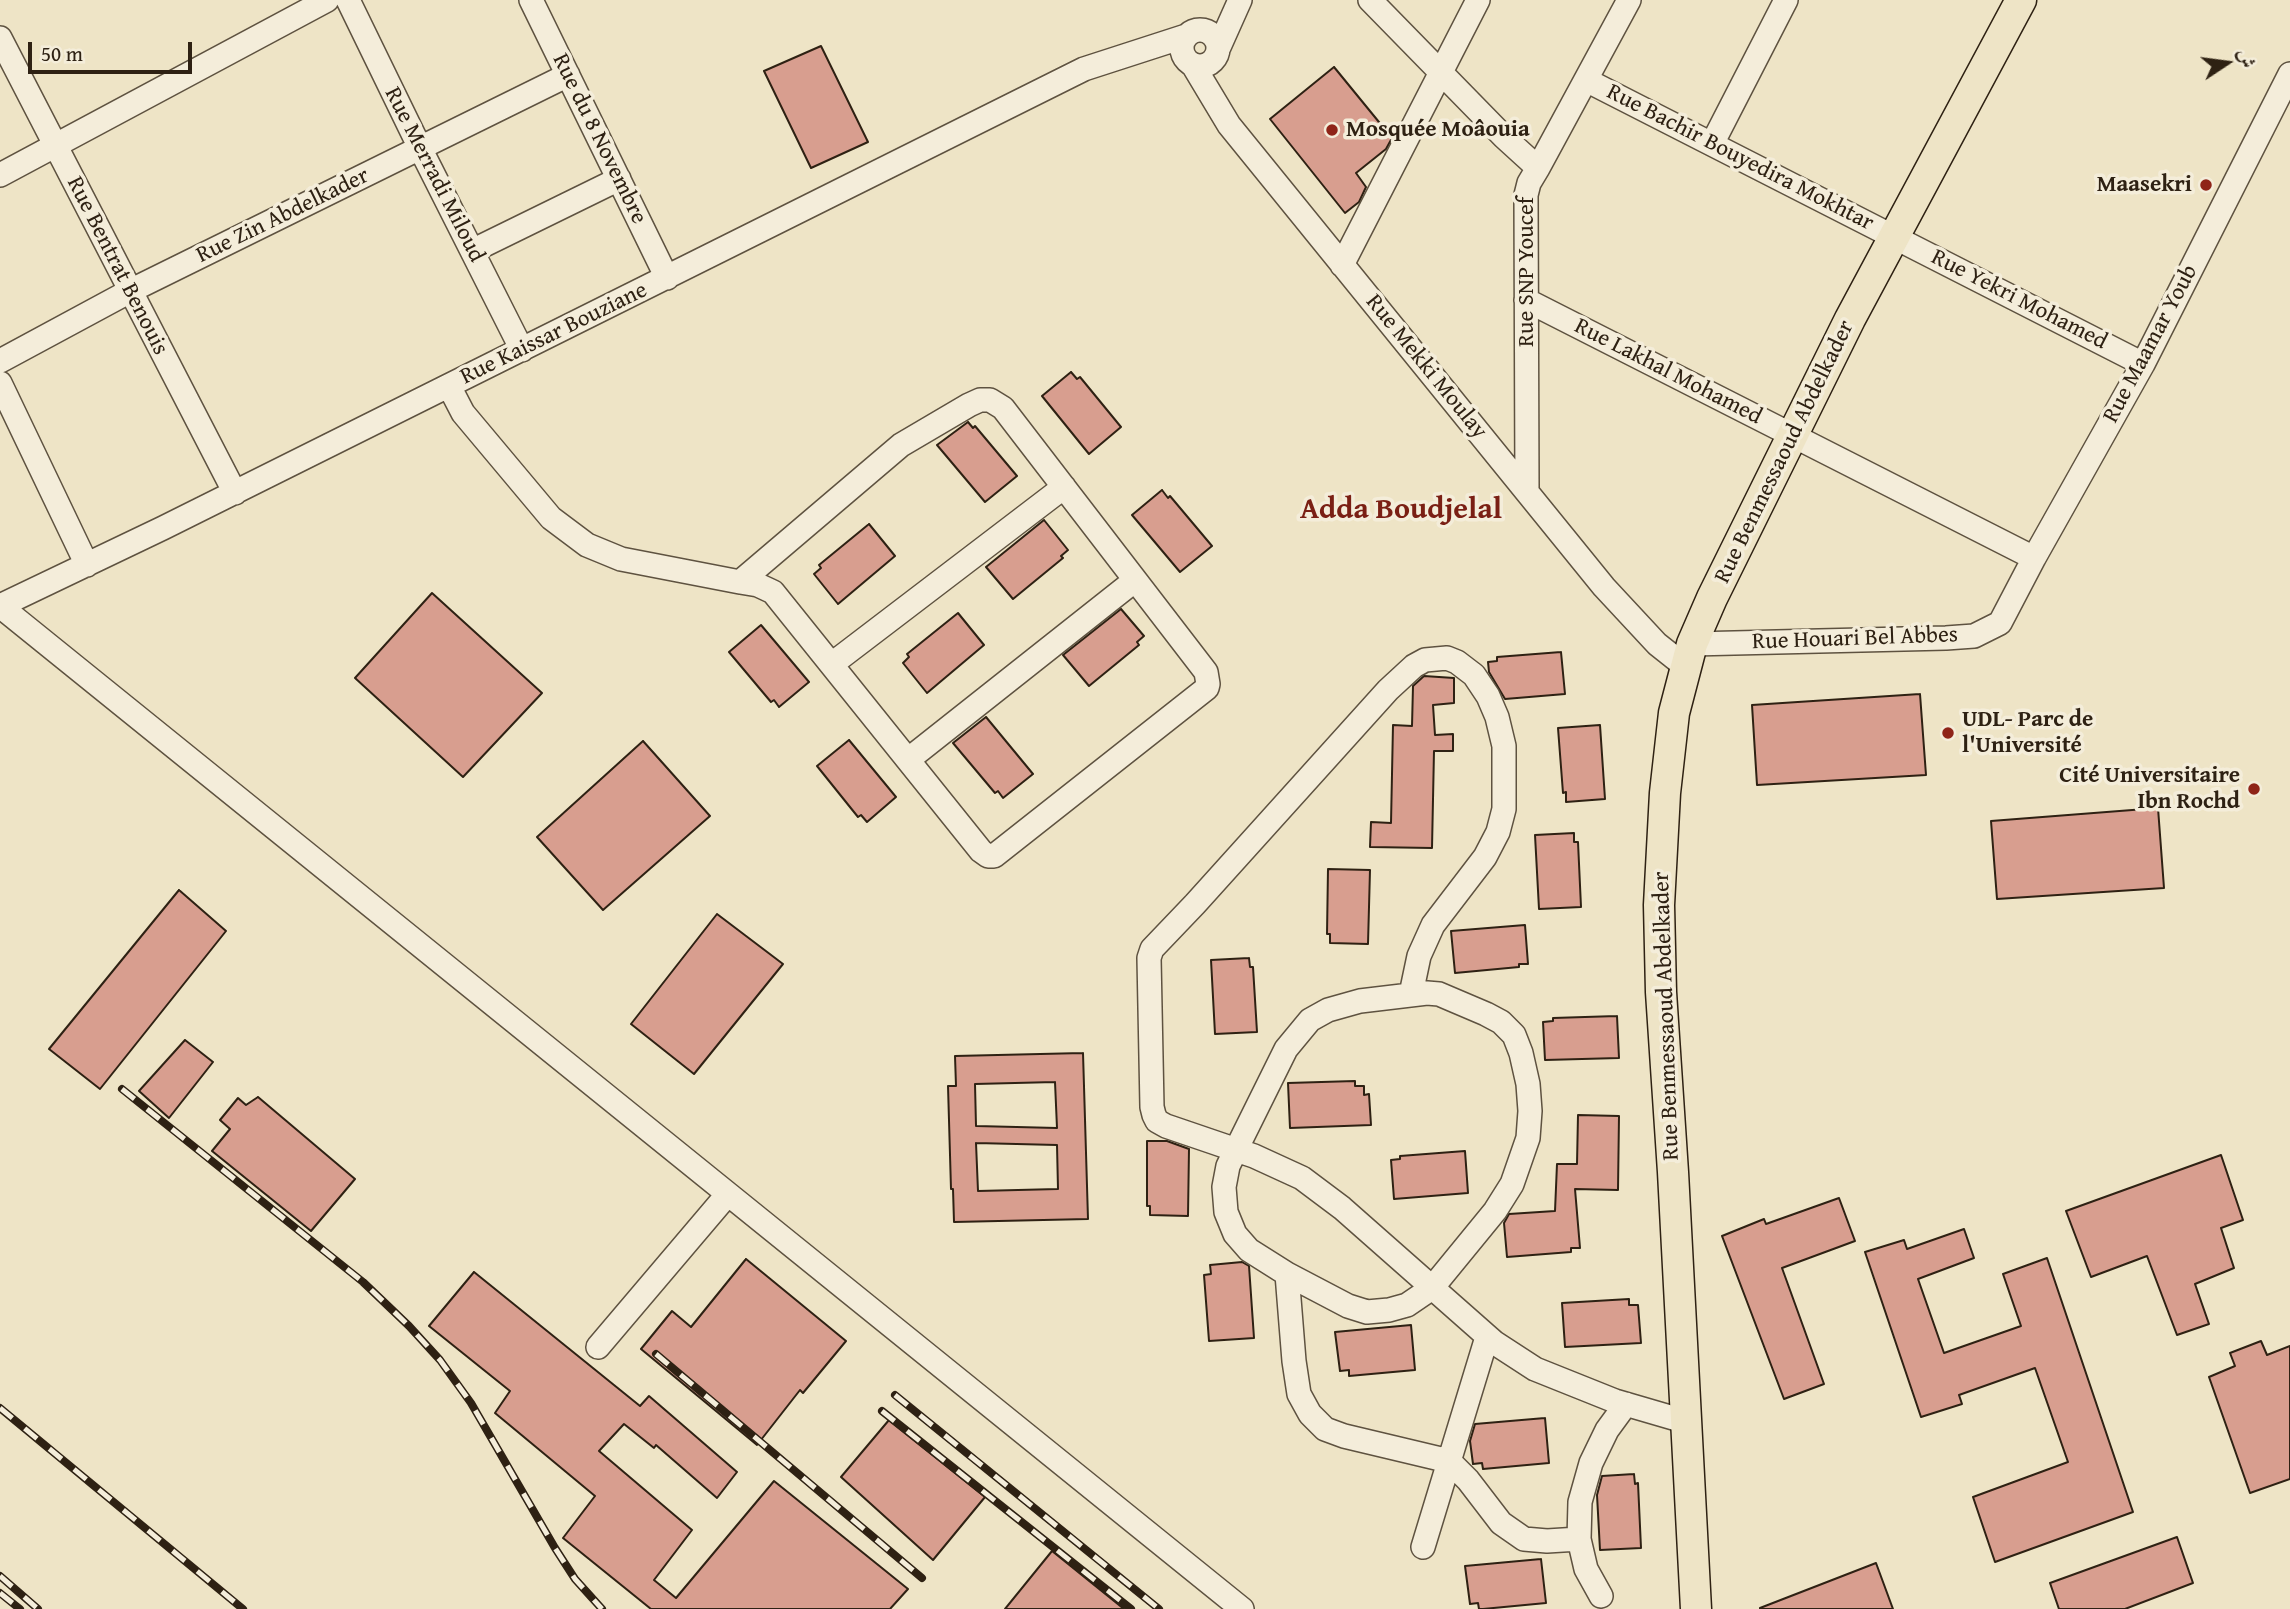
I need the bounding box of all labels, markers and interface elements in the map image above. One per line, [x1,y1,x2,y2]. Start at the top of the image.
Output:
scale bar [32,28,196,72]
north arrow [2192,28,2262,98]
text: 50 m [41,38,83,69]
text: ش [2232,46,2263,71]
street label: Rue du 8 Novembre [546,49,652,229]
street label: Rue Bachir Bouyedira Mokhtar [1602,79,1878,237]
street label: Rue Merradi Miloud [378,83,490,267]
place label: Mosquée Moâouia [1346,116,1530,144]
marker: Mosquée Moâouia [1324,122,1340,138]
street label: Rue Zin Abdelkader [192,162,374,270]
place label: Maasekri [2097,171,2192,199]
street label: Rue Bentrat Benouis [60,172,174,360]
marker: Maasekri [2198,177,2214,193]
street label: Rue SNP Youcef [1513,197,1541,347]
street label: Rue Yekri Mohamed [1926,244,2112,356]
street label: Rue Maamar Youb [2098,260,2204,428]
street label: Rue Kaissar Bouziane [456,277,652,391]
street label: Rue Mekki Moulay [1359,289,1493,445]
street label: Rue Lakhal Mohamed [1570,313,1766,431]
street label: Rue Benmessaoud Abdelkader [1709,316,1861,588]
district label: Adda Boudjelal [1300,492,1502,528]
street label: Rue Houari Bel Abbes [1752,622,1958,656]
place label: UDL- Parc de l'Université [1962,706,2093,760]
marker: UDL- Parc de l'Université [1940,725,1956,741]
place label: Cité Universitaire Ibn Rochd [2059,762,2240,816]
marker: Cité Universitaire Ibn Rochd [2246,781,2262,797]
street label: Rue Benmessaoud Abdelkader [1648,871,1686,1161]

